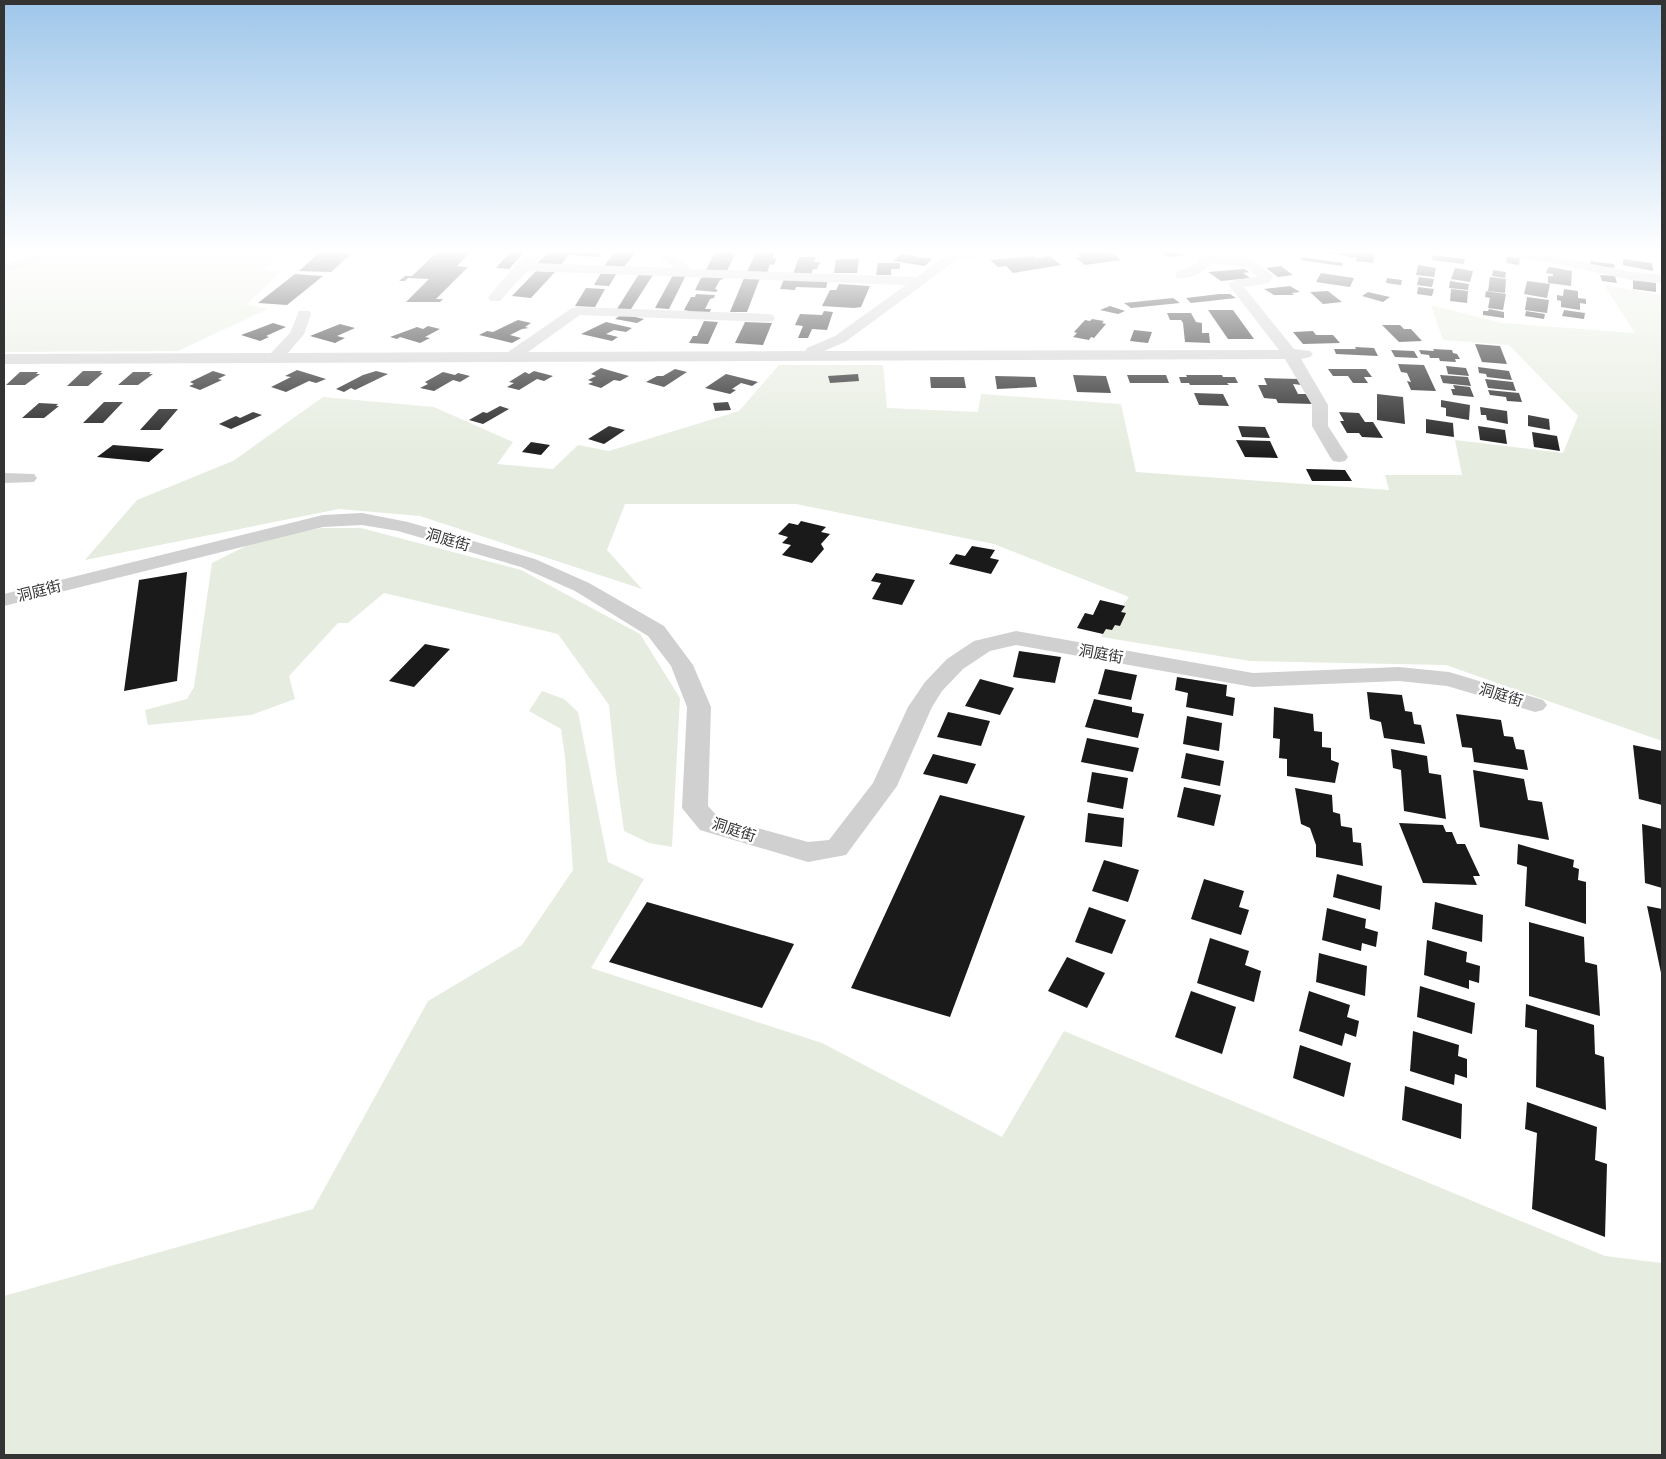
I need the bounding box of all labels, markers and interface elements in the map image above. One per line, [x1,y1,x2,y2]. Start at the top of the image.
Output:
street label: 洞庭街 [424,525,472,555]
street label: 洞庭街 [15,577,63,605]
street label: 洞庭街 [1077,641,1125,667]
street label: 洞庭街 [1477,680,1525,710]
street label: 洞庭街 [710,814,758,846]

